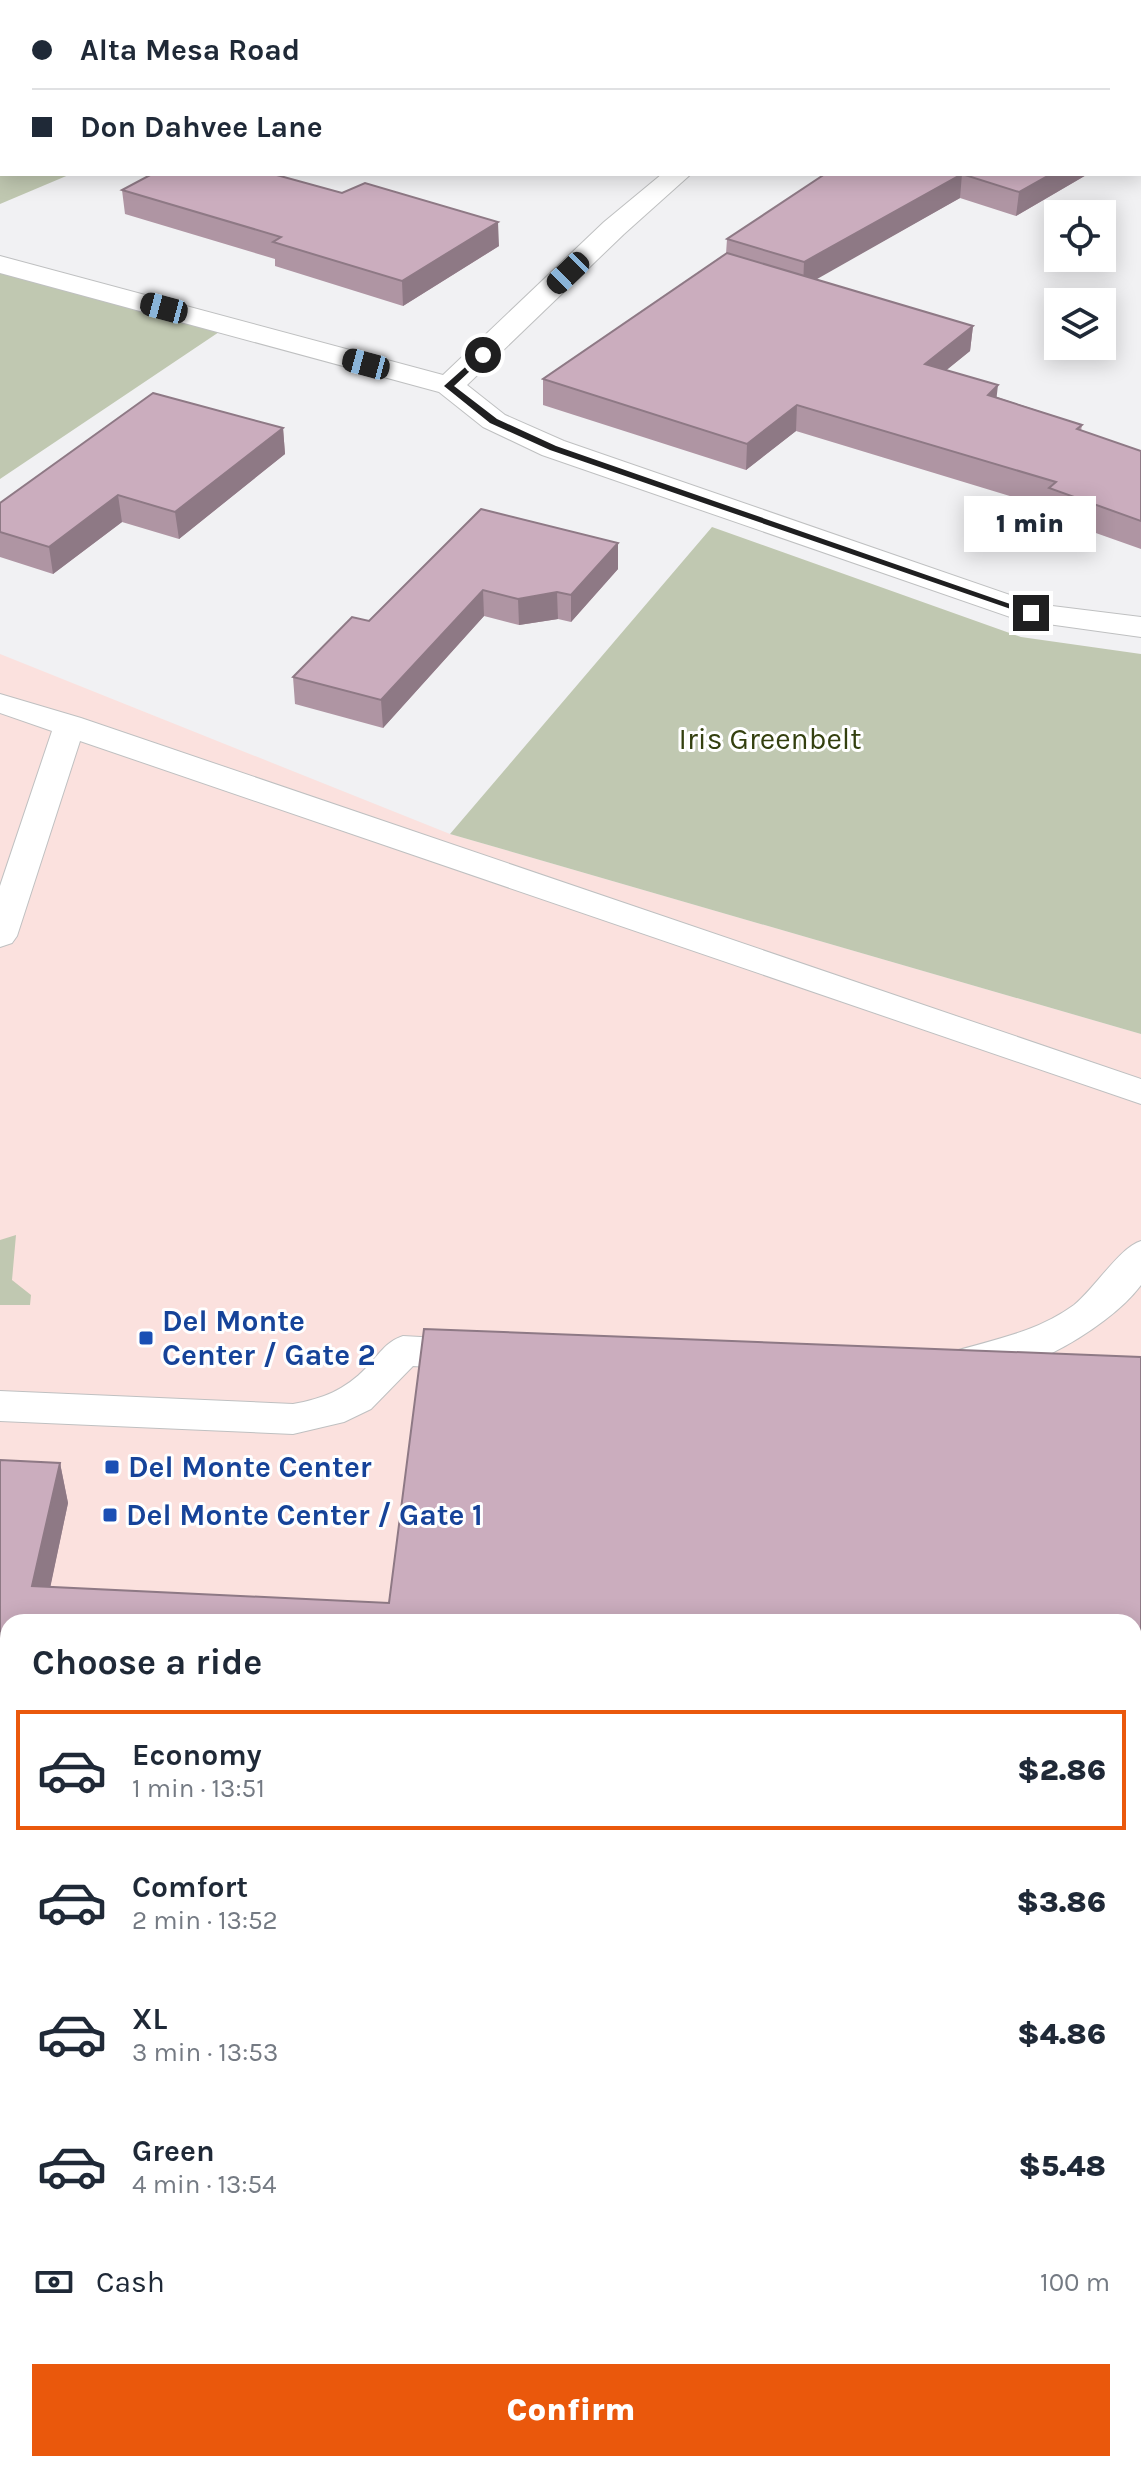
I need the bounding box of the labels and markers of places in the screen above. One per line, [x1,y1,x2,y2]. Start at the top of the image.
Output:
place label: Del Monte Center / Gate 2 [162,1303,376,1373]
marker: Del Monte Center / Gate 2 [137,1329,155,1347]
place label: Del Monte Center [128,1449,372,1485]
marker: Del Monte Center [103,1458,121,1476]
place label: Del Monte Center / Gate 1 [126,1497,483,1533]
marker: Del Monte Center / Gate 1 [101,1506,119,1524]

